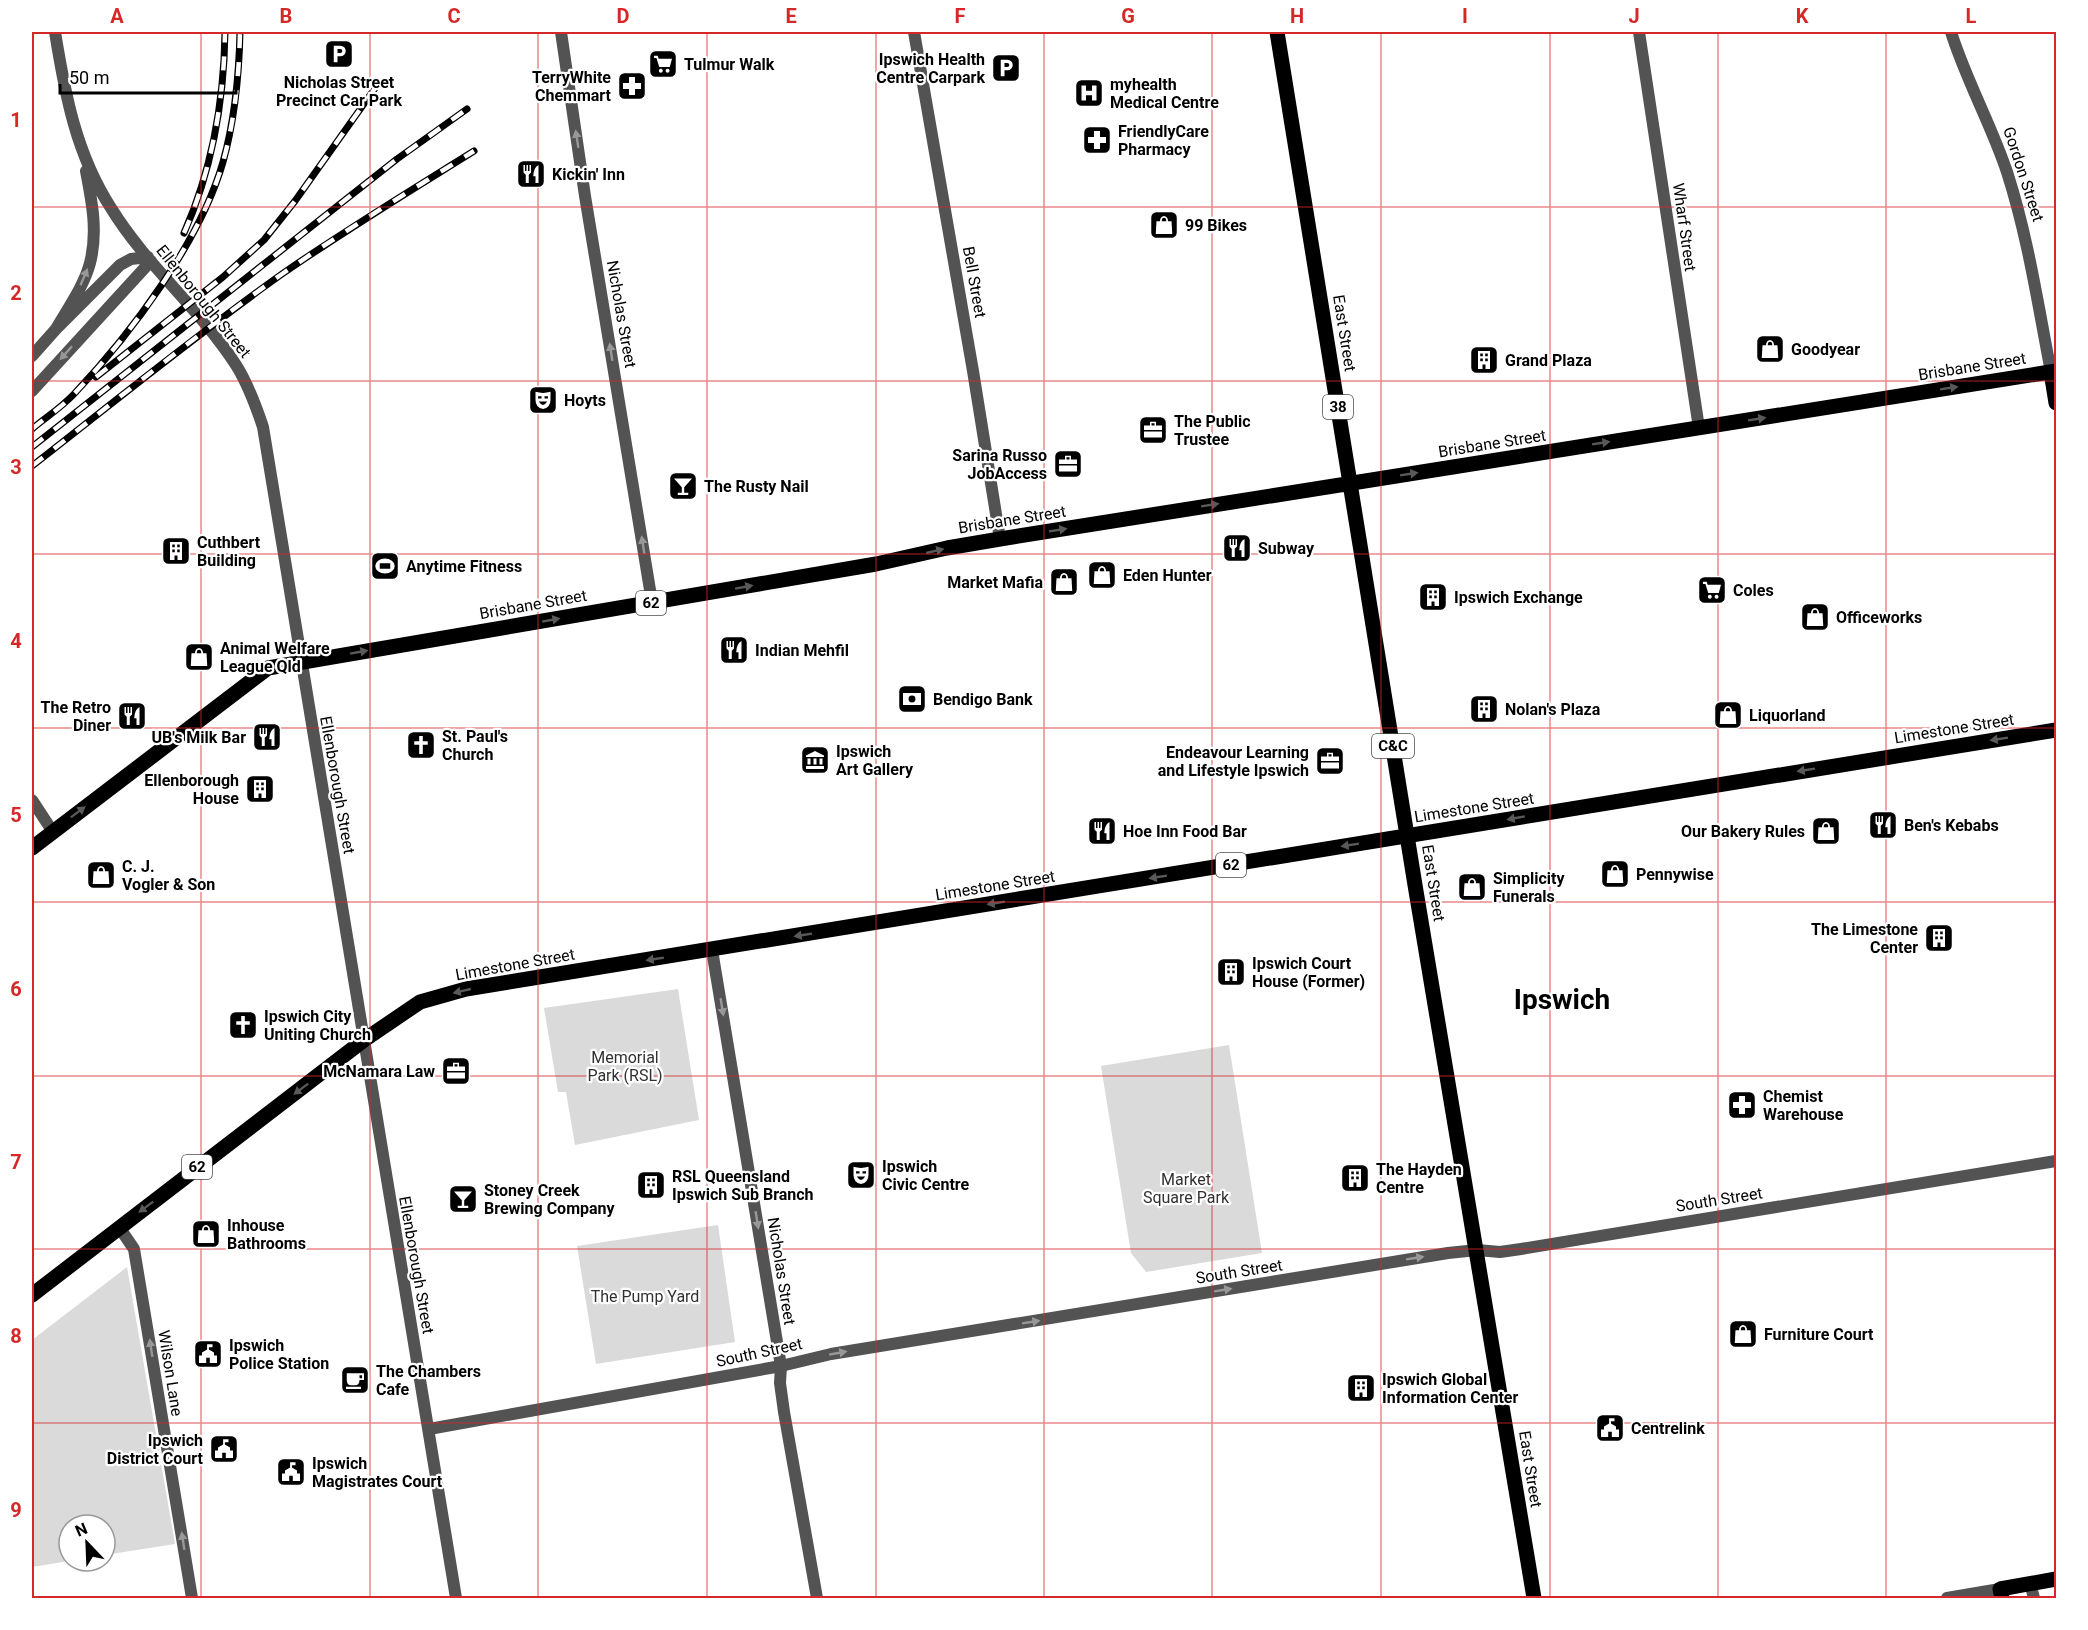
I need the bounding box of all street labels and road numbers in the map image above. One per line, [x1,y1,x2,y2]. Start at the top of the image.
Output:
street label: Gordon Street [1999,124,2048,224]
street label: Wharf Street [1669,182,1700,272]
street label: Ellenborough Street [152,241,255,361]
street label: Bell Street [959,245,990,319]
street label: Nicholas Street [603,259,640,369]
street label: East Street [1329,293,1360,373]
street label: Brisbane Street [1917,349,2027,384]
road number: 38 [1323,395,1353,419]
street label: Brisbane Street [1437,426,1547,461]
street label: Brisbane Street [957,502,1067,537]
street label: Brisbane Street [478,586,588,623]
road number: 62 [636,591,666,615]
street label: Limestone Street [1893,710,2015,747]
street label: Ellenborough Street [316,715,359,855]
road number: C&C [1372,734,1414,758]
street label: Limestone Street [1413,789,1535,826]
street label: East Street [1418,843,1449,923]
road number: 62 [1216,853,1246,877]
street label: Limestone Street [934,867,1056,904]
street label: Limestone Street [454,945,576,984]
road number: 62 [182,1155,212,1179]
street label: South Street [1674,1183,1764,1216]
street label: Ellenborough Street [395,1195,438,1335]
street label: Nicholas Street [764,1216,799,1326]
street label: South Street [1194,1255,1284,1288]
street label: Wilson Lane [154,1329,187,1417]
street label: South Street [714,1334,804,1371]
street label: East Street [1515,1429,1546,1509]

